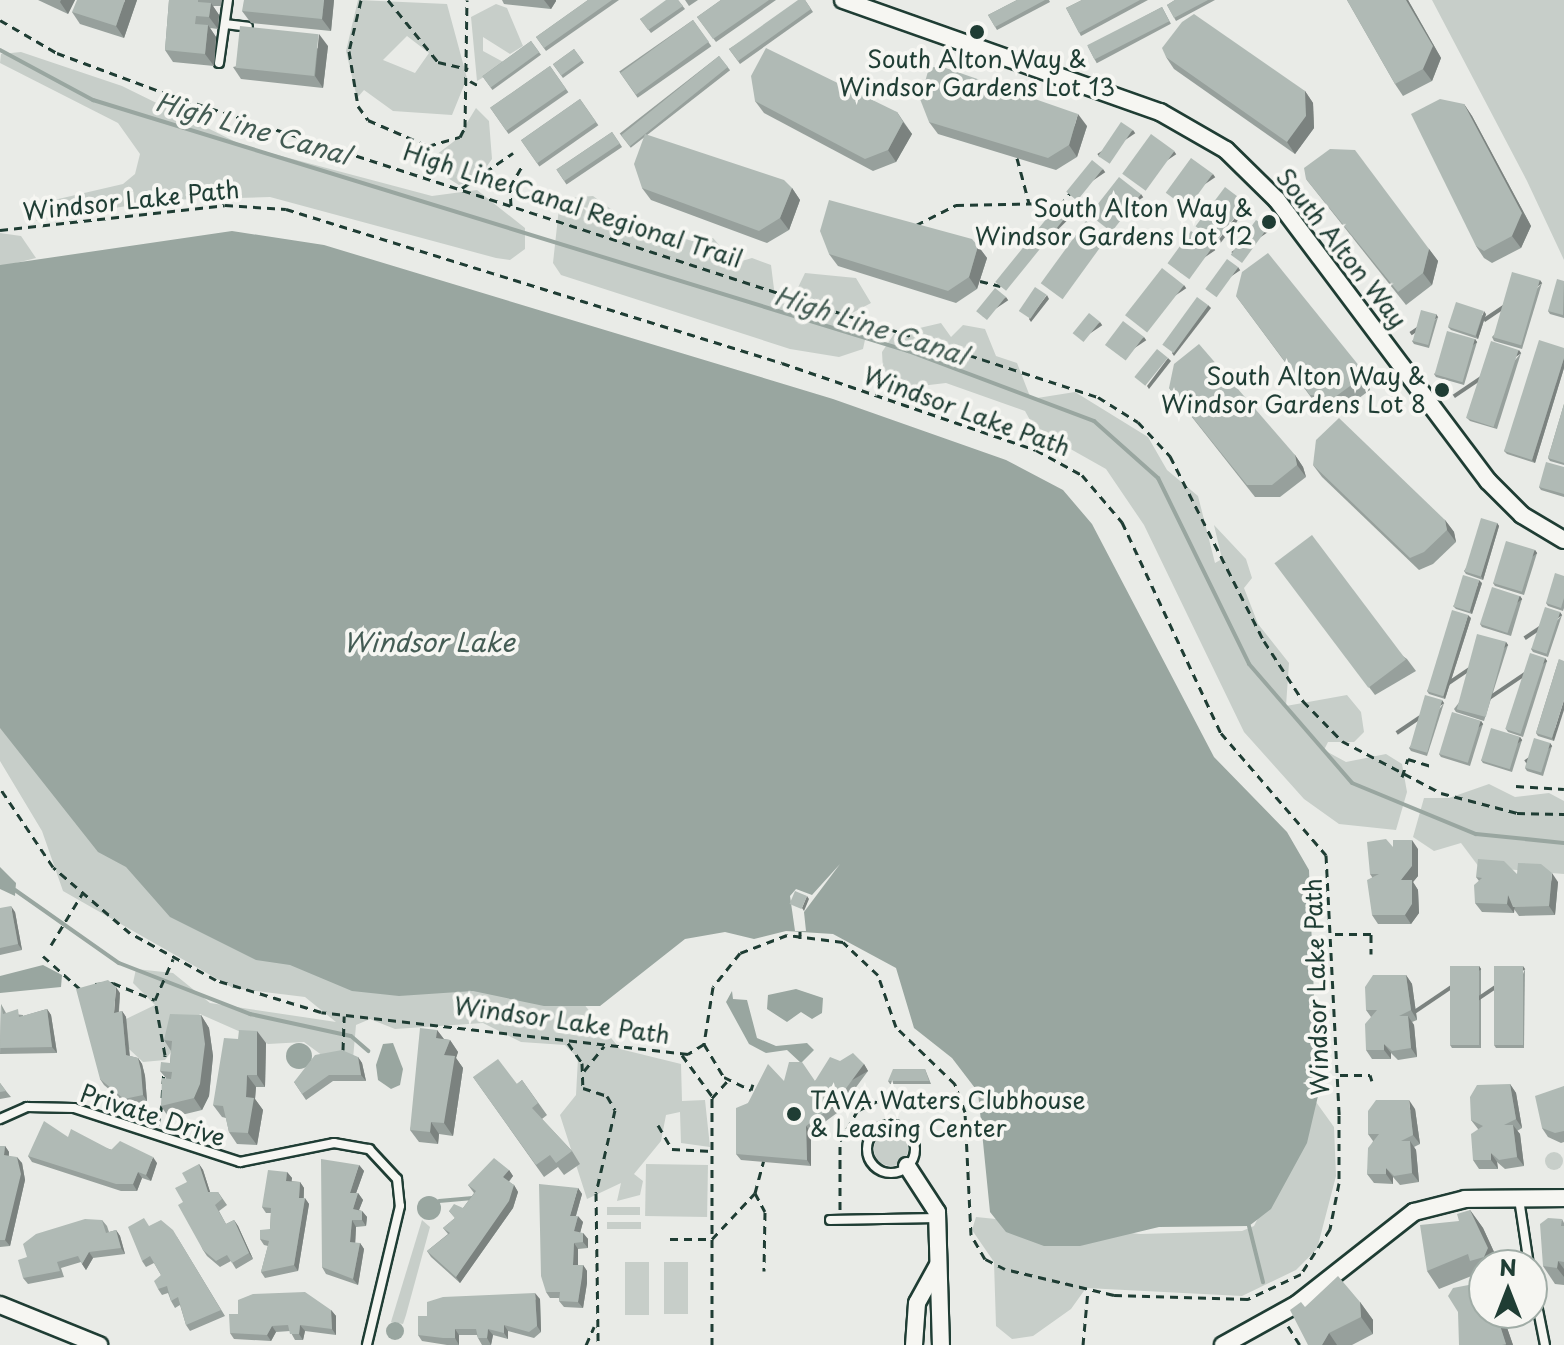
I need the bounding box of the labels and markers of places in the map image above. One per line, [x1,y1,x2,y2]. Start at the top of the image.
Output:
marker: South Alton Way & Windsor Gardens Lot 13 [968,23,986,41]
place label: South Alton Way & Windsor Gardens Lot 13 [837,45,1117,101]
place label: South Alton Way & Windsor Gardens Lot 12 [973,194,1253,250]
marker: South Alton Way & Windsor Gardens Lot 12 [1260,213,1278,231]
place label: South Alton Way & Windsor Gardens Lot 8 [1159,362,1426,418]
marker: South Alton Way & Windsor Gardens Lot 8 [1433,381,1451,399]
place label: TAVA Waters Clubhouse & Leasing Center [810,1086,1093,1142]
marker: TAVA Waters Clubhouse & Leasing Center [785,1105,803,1123]

